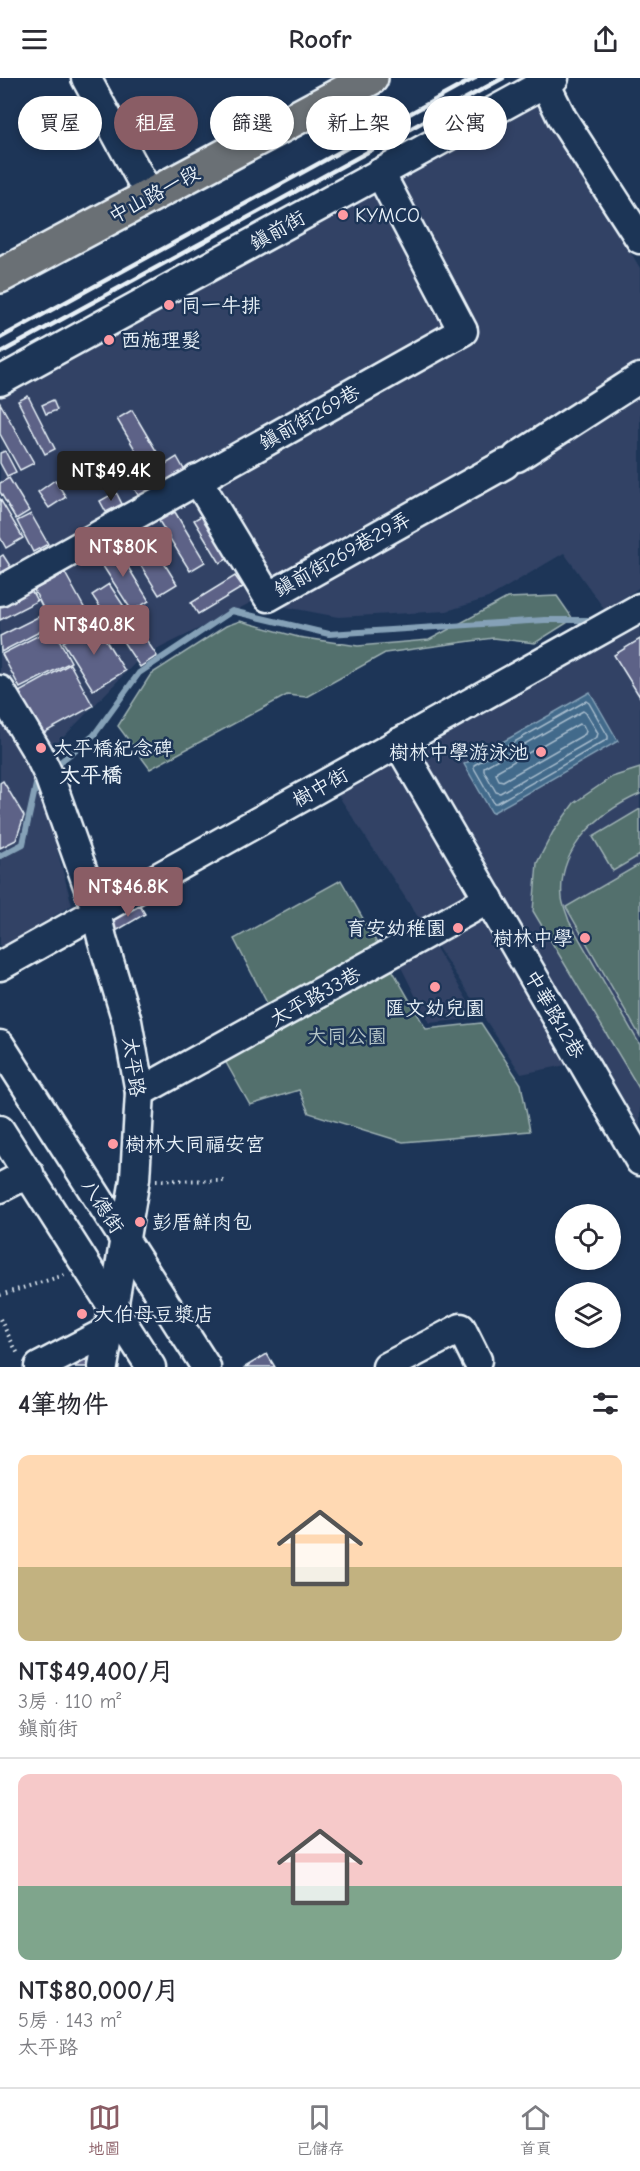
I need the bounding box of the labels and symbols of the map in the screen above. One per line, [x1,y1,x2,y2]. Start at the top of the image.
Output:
street label: 中山路一段 [105,161,204,228]
place label: KYMCO [355,204,420,227]
street label: 鎮前街 [245,206,309,255]
marker: KYMCO [336,208,350,222]
place label: 同一牛排 [181,294,261,317]
marker: 同一牛排 [162,298,176,312]
place label: 西施理髮 [121,329,201,352]
marker: 西施理髮 [102,333,116,347]
street label: 鎮前街269巷 [255,380,365,455]
pin: NT$49.4K [49,451,173,502]
street label: 鎮前街269巷29弄 [270,507,415,602]
pin: NT$80K [74,527,172,578]
pin: NT$40.8K [32,605,156,656]
place label: 太平橋紀念碑 [53,737,173,760]
marker: 太平橋紀念碑 [34,741,48,755]
place label: 樹林中學游泳池 [389,741,529,764]
marker: 樹林中學游泳池 [534,745,548,759]
district label: 太平橋 [60,763,123,787]
street label: 樹中街 [288,763,352,812]
pin: NT$46.8K [66,867,190,918]
place label: 育安幼稚園 [346,917,446,940]
marker: 育安幼稚園 [451,921,465,935]
place label: 樹林中學 [493,927,573,950]
marker: 樹林中學 [578,931,592,945]
street label: 太平路33巷 [266,962,366,1031]
street label: 中華路12巷 [520,966,590,1063]
marker: 匯文幼兒園 [428,980,442,994]
place label: 匯文幼兒園 [385,997,485,1020]
park label: 大同公園 [307,1025,387,1048]
street label: 太平路 [118,1036,149,1099]
place label: 樹林大同福安宮 [125,1133,265,1156]
marker: 樹林大同福安宮 [106,1137,120,1151]
street label: 八德街 [77,1175,129,1238]
place label: 彭厝鮮肉包 [152,1211,252,1234]
marker: 彭厝鮮肉包 [133,1215,147,1229]
place label: 大伯母豆漿店 [94,1303,214,1326]
marker: 大伯母豆漿店 [75,1307,89,1321]

